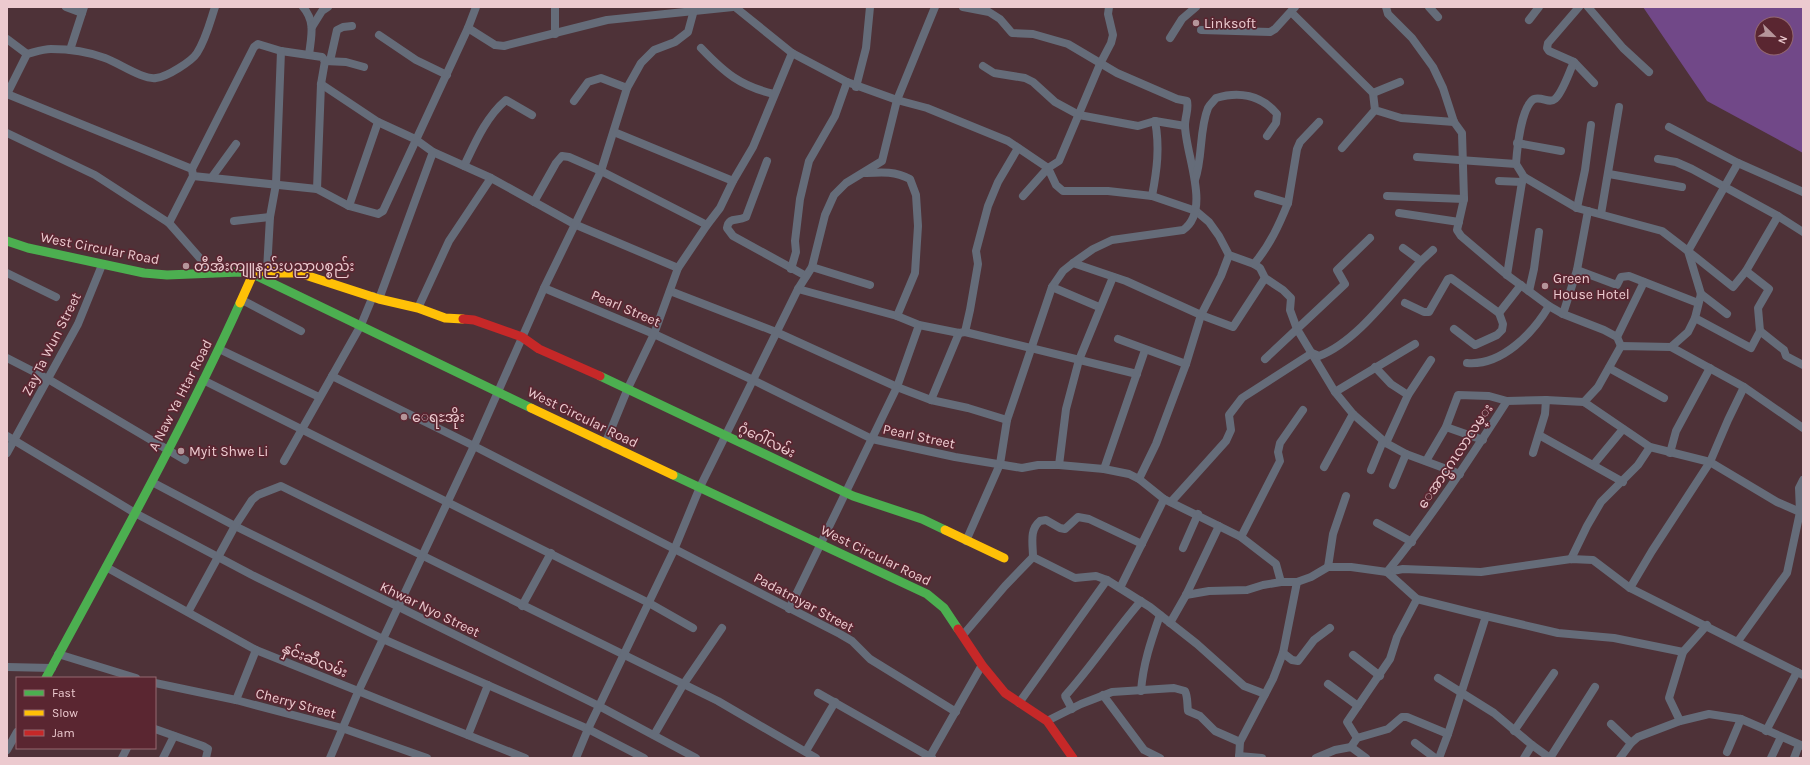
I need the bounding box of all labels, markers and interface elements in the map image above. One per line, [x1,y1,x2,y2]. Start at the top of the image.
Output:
place label: Linksoft [1204,15,1256,32]
north arrow [1754,16,1794,56]
marker: Linksoft [1191,18,1201,28]
text: N [1775,34,1790,46]
street label: West Circular Road [39,229,161,268]
place label: တီအီးကျူနည်းပညာပစ္စည်း [194,256,354,278]
marker: တီအီးကျူနည်းပညာပစ္စည်း [181,261,191,271]
place label: Green House Hotel [1553,270,1630,303]
marker: Green House Hotel [1540,281,1550,291]
street label: Pearl Street [589,286,663,331]
street label: Zay Ta Wun Street [18,290,85,399]
street label: A Naw Ya Htar Road [145,337,216,454]
street label: West Circular Road [525,383,641,452]
street label: ေအာင္မဂၤလာလမ္း [1414,401,1500,514]
place label: ေရႊအိုး [412,407,465,429]
marker: ေရႊအိုး [399,412,409,422]
street label: ဂံ့ဂေါ်လမ်း [735,418,799,462]
street label: Pearl Street [881,421,957,452]
place label: Myit Shwe Li [189,443,268,460]
marker: Myit Shwe Li [176,446,186,456]
street label: West Circular Road [818,521,934,590]
street label: Padatmyar Street [751,569,857,636]
street label: Khwar Nyo Street [377,578,482,641]
street label: နှင်းဆီလမ်း [279,638,351,684]
legend [16,677,156,749]
street label: Cherry Street [254,685,338,722]
text: Fast [52,686,76,700]
text: Slow [52,706,78,720]
text: Jam [52,726,75,740]

